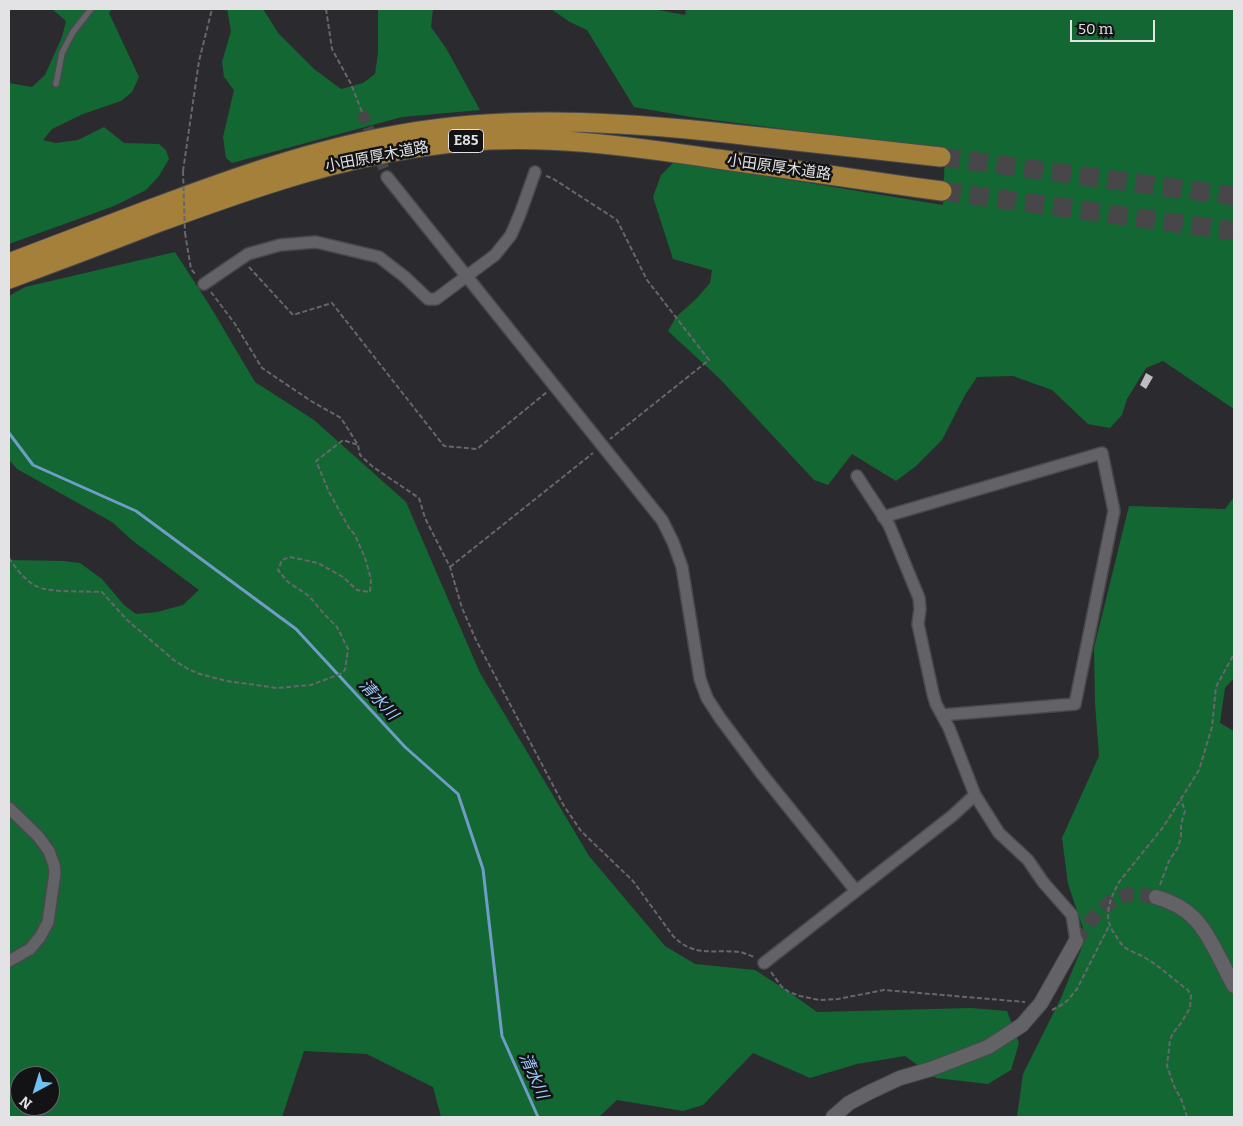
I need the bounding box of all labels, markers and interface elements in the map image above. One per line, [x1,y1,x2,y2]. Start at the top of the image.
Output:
scale bar [1073,10,1158,42]
text: 50 m [1078,20,1113,38]
road number: E85 [448,130,484,152]
street label: 小田原厚木道路 [324,138,430,176]
street label: 小田原厚木道路 [726,152,832,184]
water label: 清水川 [355,676,401,724]
water label: 清水川 [514,1050,552,1102]
north arrow [10,1066,60,1116]
text: N [16,1092,35,1112]

